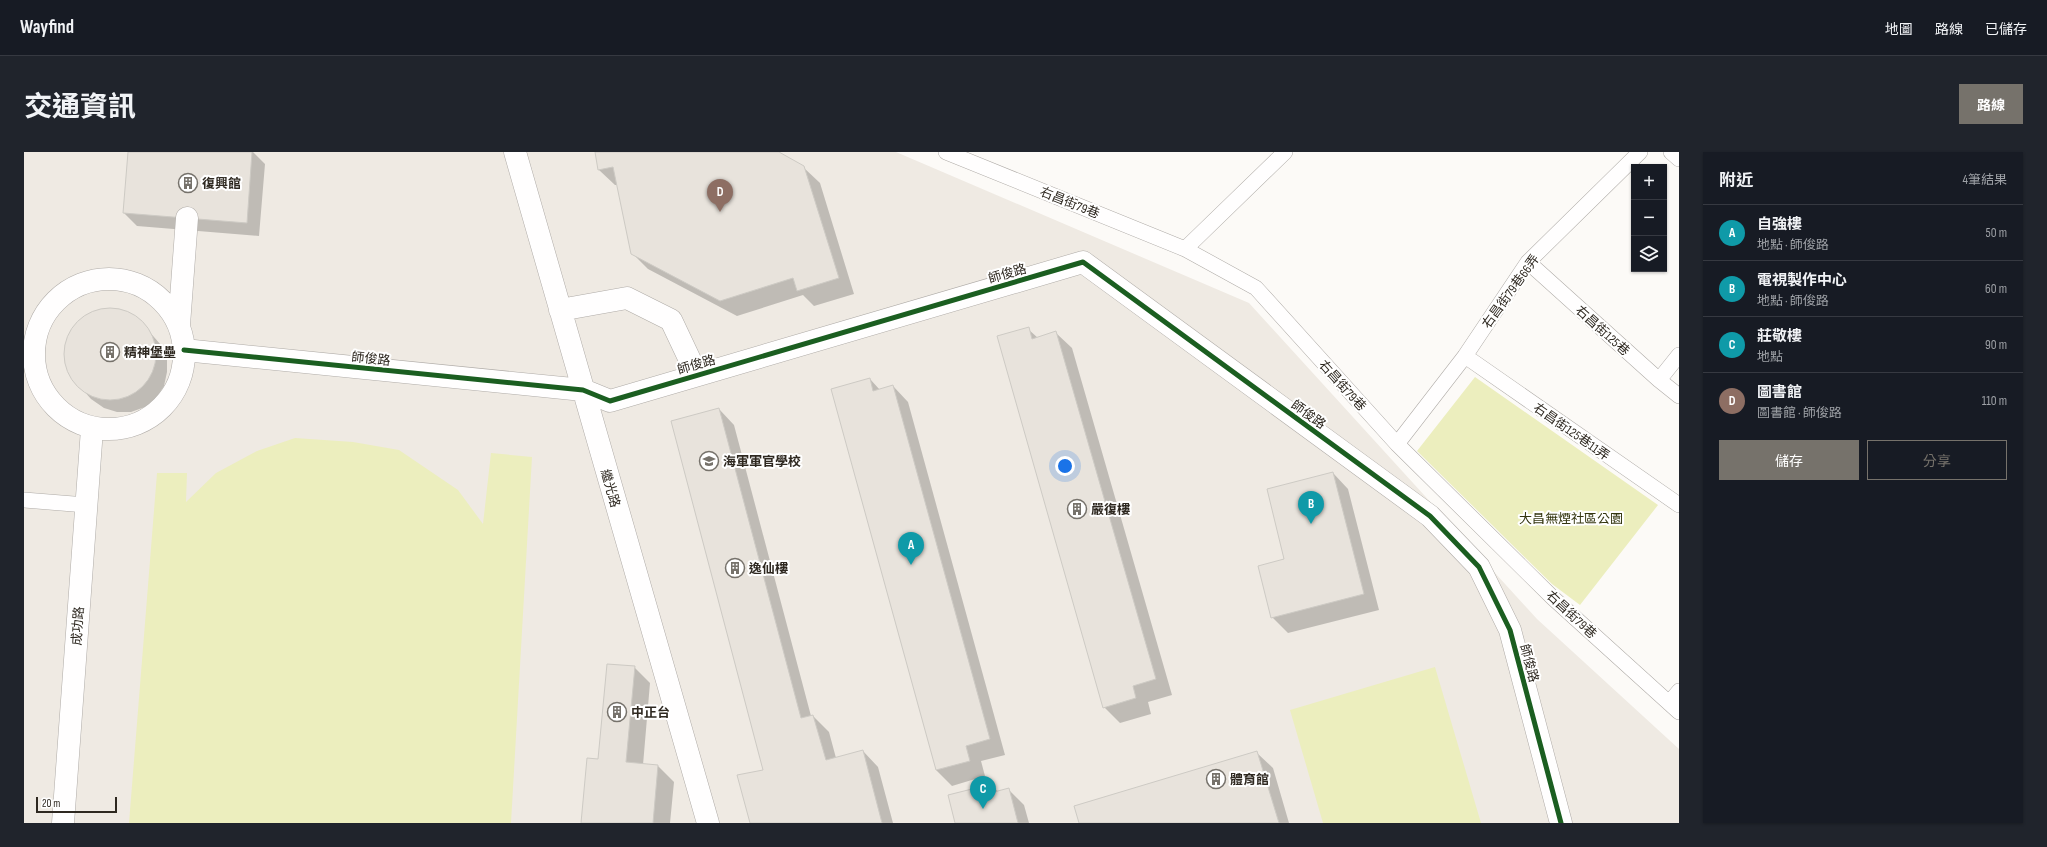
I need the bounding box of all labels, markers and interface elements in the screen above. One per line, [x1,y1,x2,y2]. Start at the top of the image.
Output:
text: Wayfind [20,16,74,39]
text: 地圖 [1885,21,1913,38]
text: 路線 [1935,21,1963,38]
text: 已儲存 [1985,21,2027,38]
button: 路線 [1959,84,2023,124]
text: 交通資訊 [24,91,136,124]
map controls [1631,164,1667,272]
button: + [1631,164,1667,200]
text: 附近 [1719,171,1753,191]
building icon: 復興館 [177,172,199,194]
text: 4筆結果 [1963,172,2007,188]
place label: 復興館 [202,176,241,192]
pin: D [707,179,733,212]
street label: 右昌街79巷 [1037,184,1102,222]
button: − [1631,200,1667,236]
text: 自強樓 [1757,215,1802,234]
text: A [1729,225,1735,241]
text: 50 m [1986,225,2007,241]
button: layers [1631,236,1667,272]
text: 地點 · 師俊路 [1757,237,1829,253]
street label: 右昌街79巷66弄 [1479,252,1543,332]
street label: 師俊路 [986,261,1028,287]
text: 電視製作中心 [1757,271,1847,290]
text: B [1729,281,1735,297]
text: 60 m [1985,281,2007,297]
text: 地點 · 師俊路 [1757,293,1829,309]
street label: 右昌街125巷 [1572,302,1633,359]
text: 莊敬樓 [1757,327,1802,346]
text: C [1729,337,1735,353]
text: 90 m [1985,337,2007,353]
building icon: 精神堡壘 [99,341,121,363]
place label: 精神堡壘 [124,345,176,361]
street label: 師俊路 [351,349,391,369]
text: 地點 [1757,349,1783,365]
street label: 師俊路 [675,352,717,378]
street label: 右昌街79巷 [1315,357,1369,414]
text: 圖書館 [1757,383,1802,402]
text: D [1729,393,1735,409]
text: 110 m [1982,393,2007,409]
street label: 師俊路 [1288,397,1329,433]
street label: 右昌街125巷11弄 [1530,400,1613,464]
text: 圖書館 · 師俊路 [1757,405,1842,421]
button: 儲存 [1719,440,1859,480]
button: 分享 [1867,440,2007,480]
school or university icon: 海軍軍官學校 [698,450,720,472]
place label: 海軍軍官學校 [723,454,801,470]
your location [1055,456,1075,476]
street label: 繼光路 [597,467,623,509]
pin: B [1298,491,1324,524]
building icon: 嚴復樓 [1066,498,1088,520]
place label: 嚴復樓 [1091,502,1130,518]
park label: 大昌無煙社區公園 [1519,511,1623,527]
pin: A [898,532,924,565]
building icon: 逸仙樓 [724,557,746,579]
place label: 逸仙樓 [749,561,788,577]
street label: 右昌街79巷 [1543,587,1600,642]
street label: 成功路 [69,606,87,646]
street label: 師俊路 [1516,642,1542,684]
building icon: 中正台 [606,701,628,723]
place label: 中正台 [631,705,670,721]
building icon: 體育館 [1205,768,1227,790]
place label: 體育館 [1230,772,1269,788]
pin: C [970,776,996,809]
scale bar [36,795,117,814]
text: 20 m [42,797,60,810]

